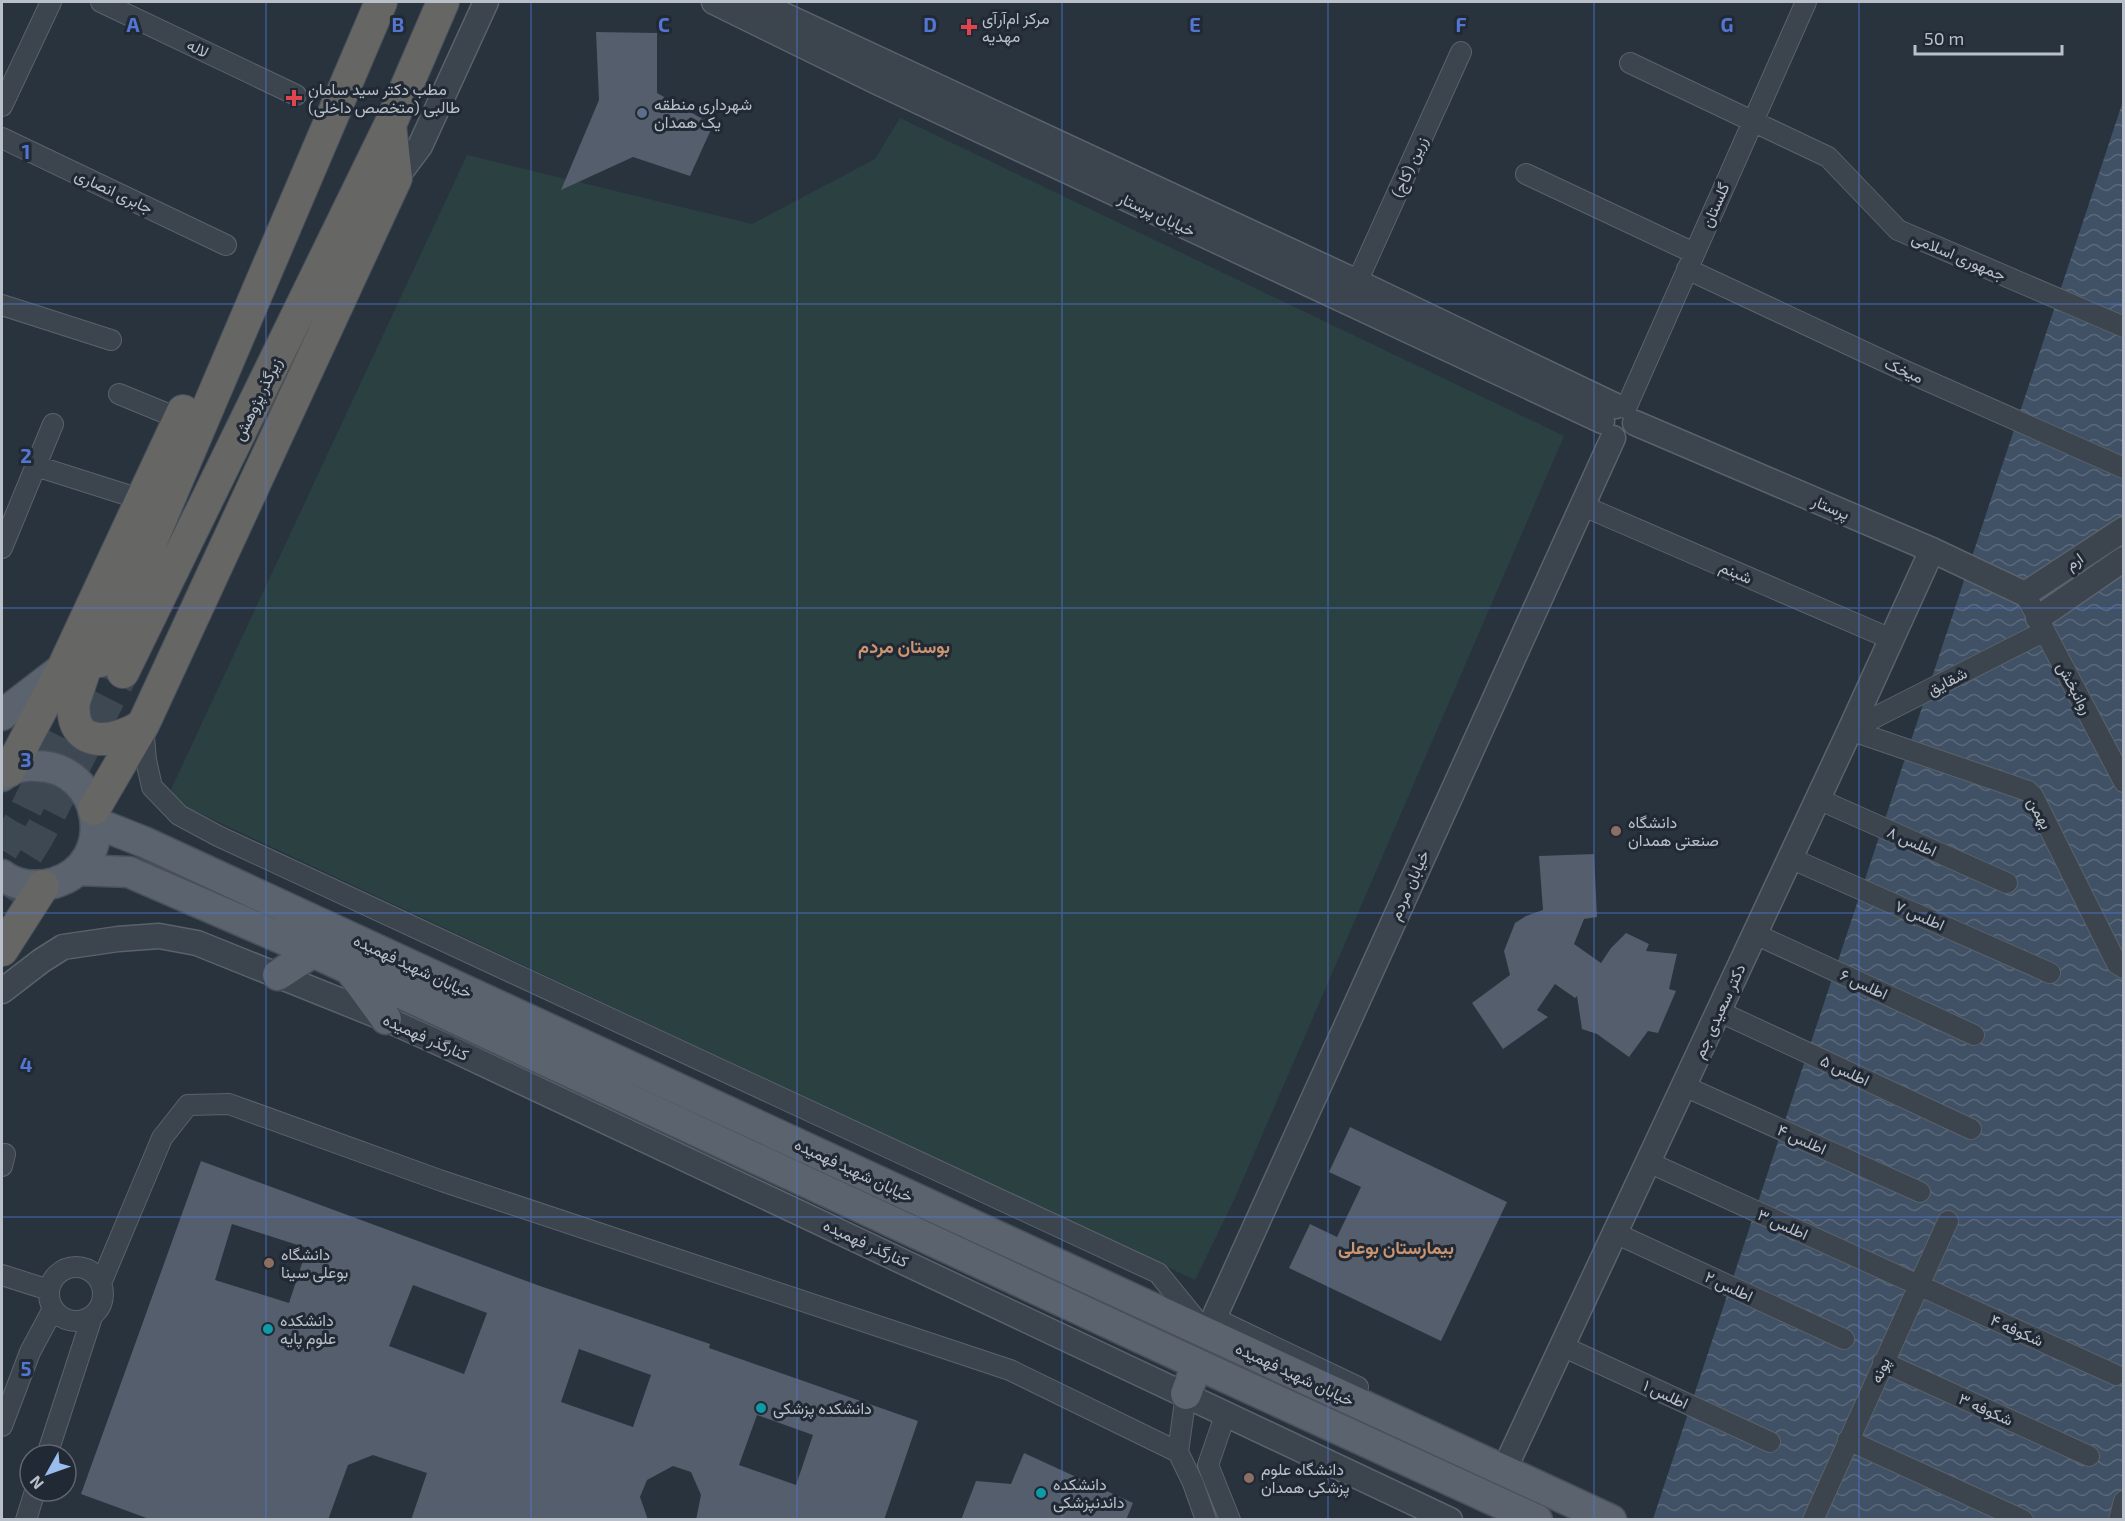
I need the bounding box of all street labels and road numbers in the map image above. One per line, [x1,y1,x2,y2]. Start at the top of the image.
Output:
street label: لاله [184,34,212,61]
street label: زرین (کاج) [1387,133,1433,201]
street label: جابری انصاری [71,164,156,219]
street label: گلستان [1696,180,1734,230]
street label: خیابان پرستار [1113,187,1199,243]
street label: جمهوری اسلامی [1908,227,2009,286]
street label: میخک [1882,353,1926,387]
street label: زیرگذر پژوهش [228,354,287,445]
street label: پرستار [1807,490,1853,526]
street label: ارم [2061,548,2087,575]
street label: شبنم [1716,556,1755,589]
street label: روانبخش [2052,658,2097,718]
street label: شقایق [1924,663,1971,700]
street label: بهمن [2022,794,2057,833]
street label: اطلس ۸ [1884,821,1940,862]
street label: خیابان مردم [1385,847,1434,924]
street label: اطلس ۷ [1892,895,1948,936]
street label: خیابان شهید فهمیده [350,930,476,1003]
street label: دکتر سعیدی جم [1688,961,1750,1062]
street label: اطلس ۶ [1837,964,1891,1005]
street label: کنارگذر فهمیده [380,1009,472,1066]
street label: اطلس ۵ [1817,1050,1873,1091]
street label: اطلس ۴ [1774,1119,1830,1160]
street label: خیابان شهید فهمیده [791,1134,917,1207]
street label: اطلس ۳ [1754,1204,1811,1245]
street label: کنارگذر فهمیده [820,1215,912,1272]
street label: اطلس ۲ [1701,1266,1756,1307]
street label: شکوفه ۴ [1987,1309,2047,1351]
street label: خیابان شهید فهمیده [1232,1338,1358,1411]
street label: پونه [1866,1354,1896,1387]
street label: اطلس ۱ [1640,1375,1692,1414]
street label: شکوفه ۳ [1955,1388,2016,1431]

